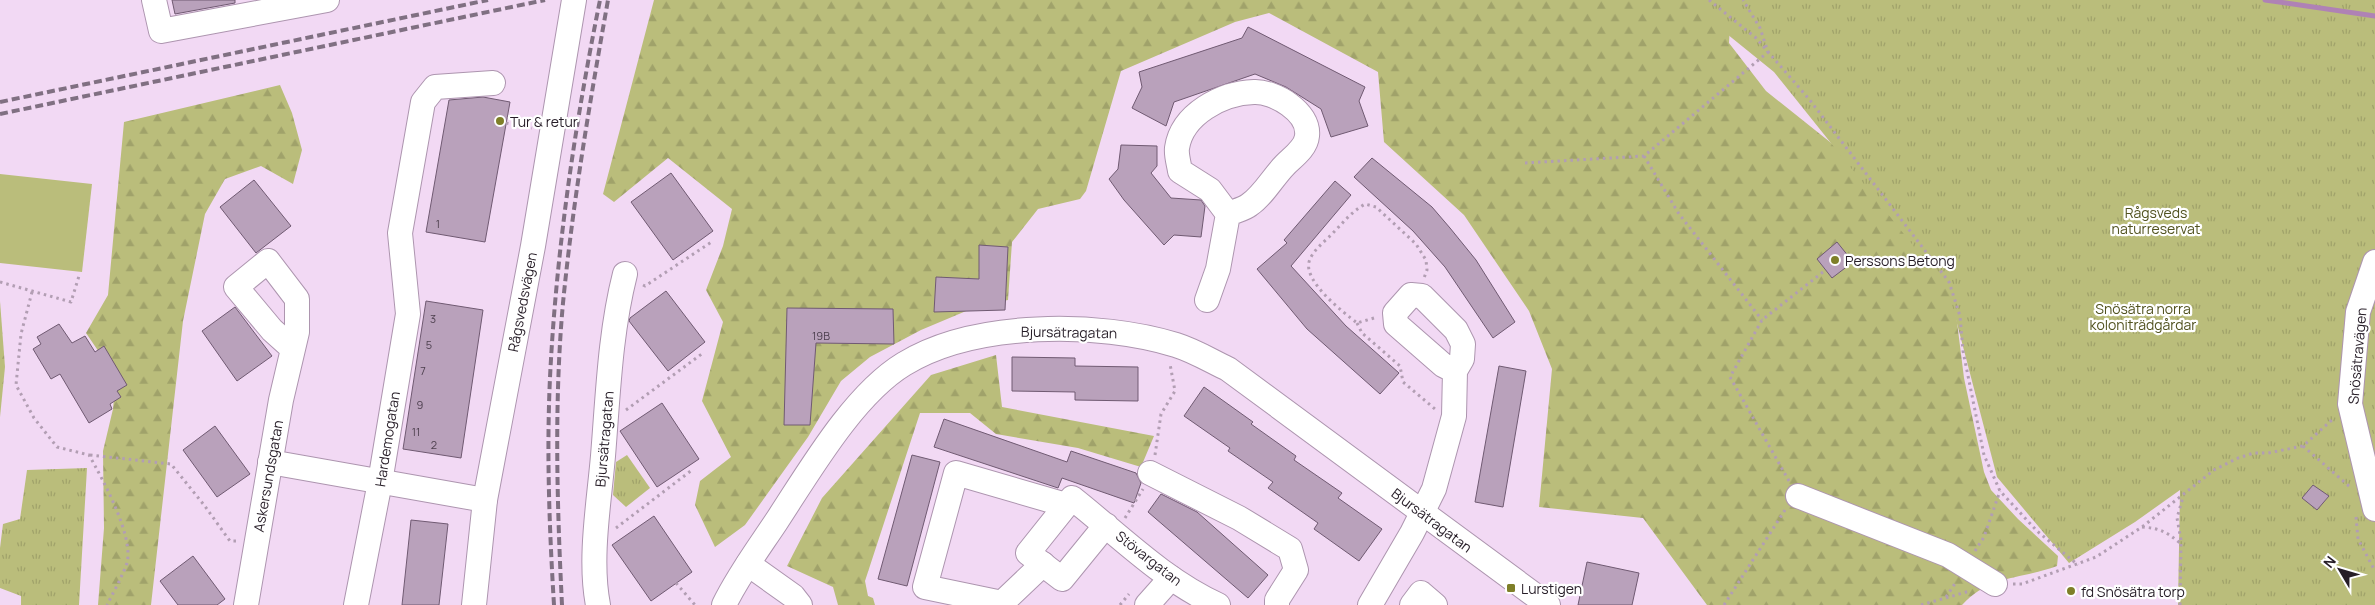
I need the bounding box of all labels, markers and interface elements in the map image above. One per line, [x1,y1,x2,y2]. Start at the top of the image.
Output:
place label: Tur & retur [510,112,578,131]
marker: Tur & retur [494,115,506,127]
park label: Rågsveds naturreservat [2112,203,2201,238]
house number: 1 [436,216,440,231]
street label: Rågsvedsvägen [503,250,541,354]
place label: Perssons Betong [1845,251,1955,270]
marker: Perssons Betong [1829,254,1841,266]
park label: Snösätra norra koloniträdgårdar [2090,299,2196,334]
street label: Snösätravägen [2343,307,2371,405]
house number: 3 [430,311,436,326]
street label: Bjursätragatan [1021,322,1117,342]
house number: 19B [812,328,830,343]
house number: 5 [426,337,432,352]
house number: 7 [420,363,426,378]
street label: Hardemogatan [370,390,404,488]
street label: Bjursätragatan [590,390,618,488]
house number: 9 [417,397,424,412]
street label: Askersundsgatan [249,419,287,533]
house number: 11 [412,424,420,439]
house number: 2 [431,437,437,452]
street label: Bjursätragatan [1388,483,1476,557]
street label: Stövargatan [1112,526,1186,590]
north arrow [2315,545,2365,595]
text: N [2319,552,2340,572]
place label: Lurstigen [1521,579,1582,598]
marker: Lurstigen [1505,582,1517,594]
place label: fd Snösätra torp [2081,582,2185,601]
marker: fd Snösätra torp [2065,585,2077,597]

